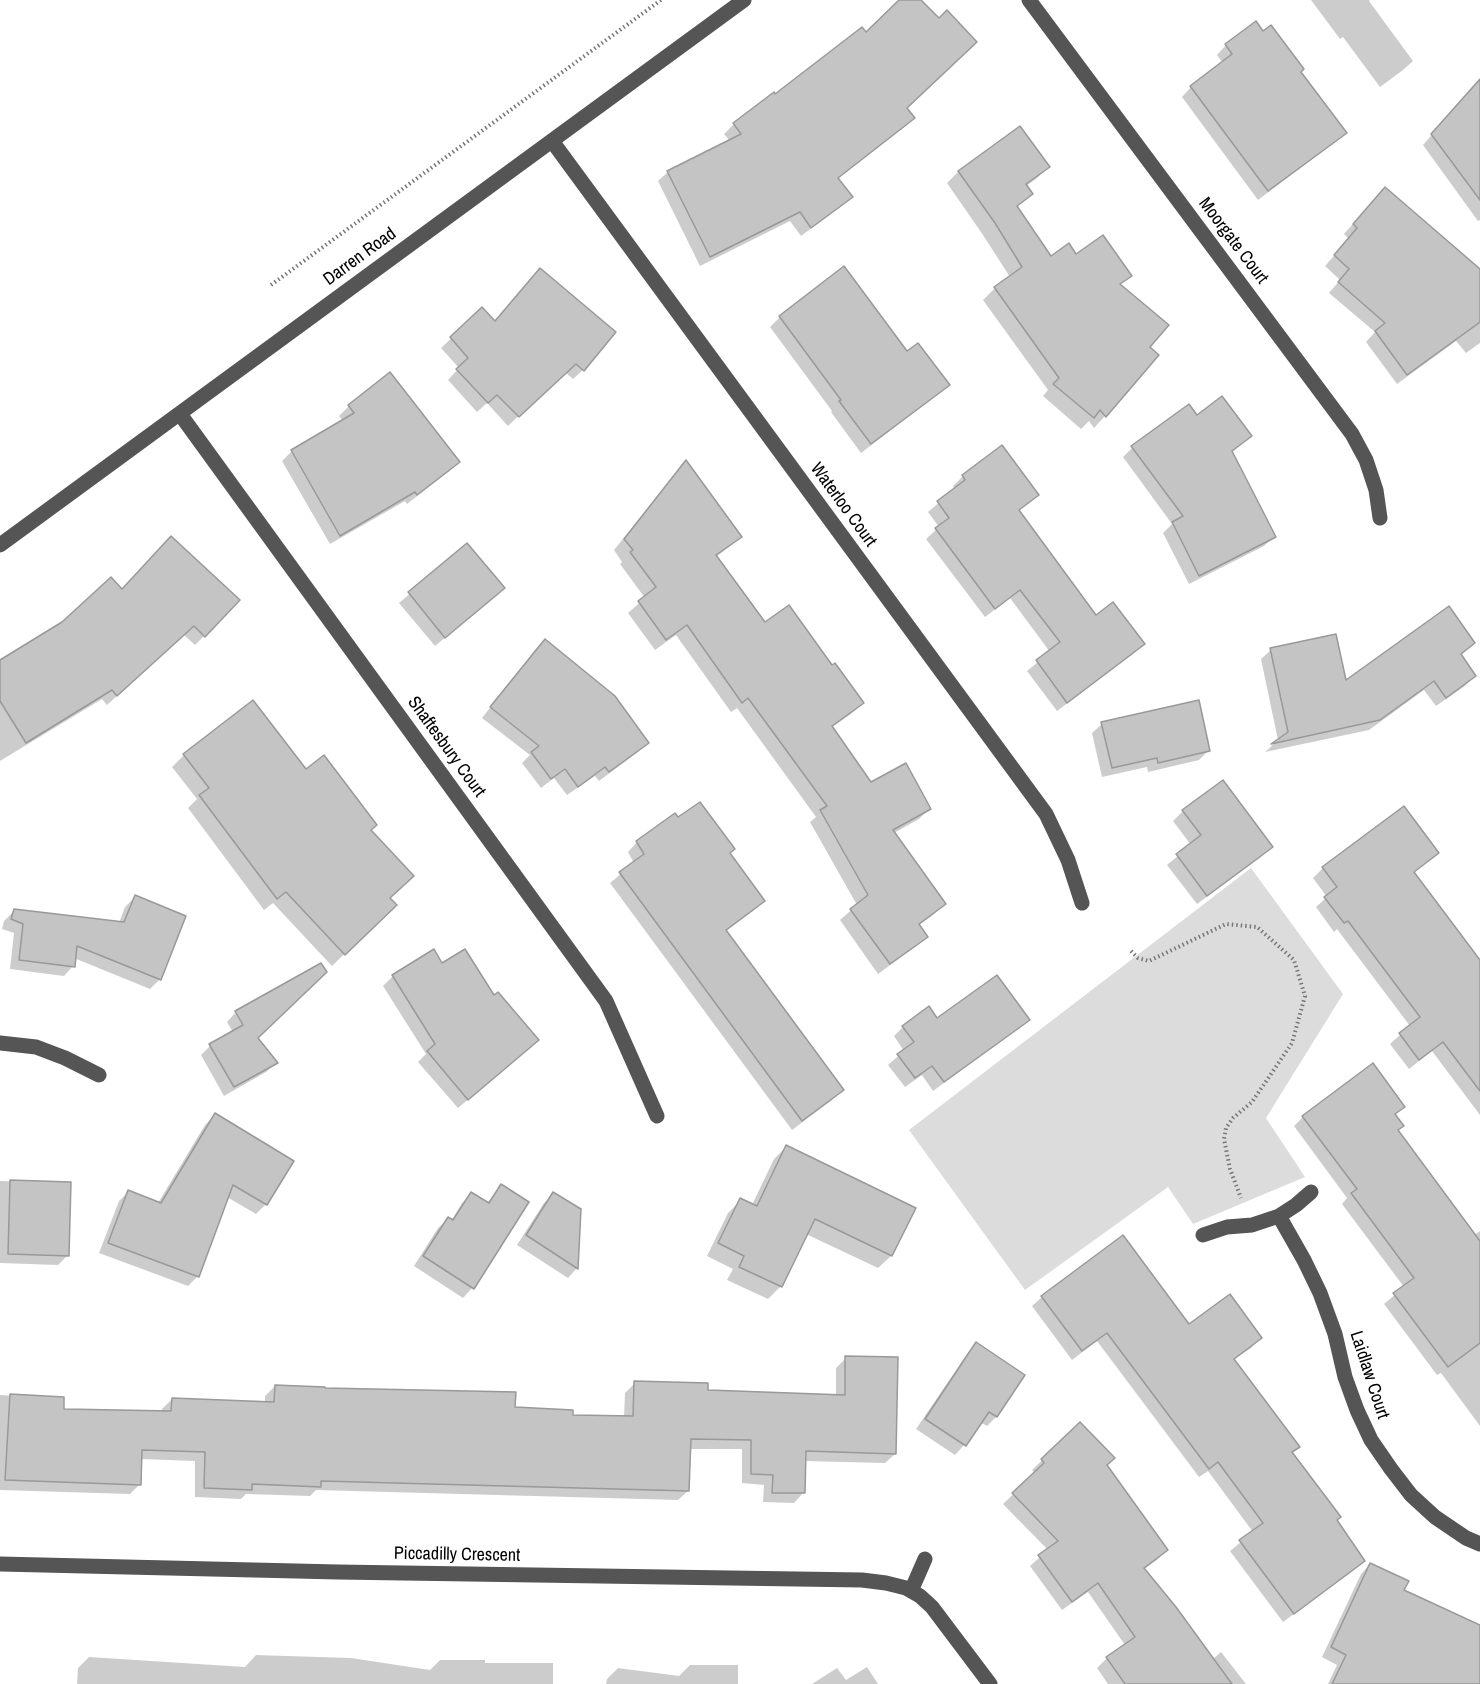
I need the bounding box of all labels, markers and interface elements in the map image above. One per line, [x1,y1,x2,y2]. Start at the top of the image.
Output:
street label: Moorgate Court [1194,194,1272,288]
street label: Darren Road [319,223,401,291]
street label: Waterloo Court [805,459,881,551]
street label: Shaftesbury Court [402,693,490,801]
street label: Laidlaw Court [1345,1328,1393,1422]
street label: Piccadilly Crescent [394,1543,520,1567]

